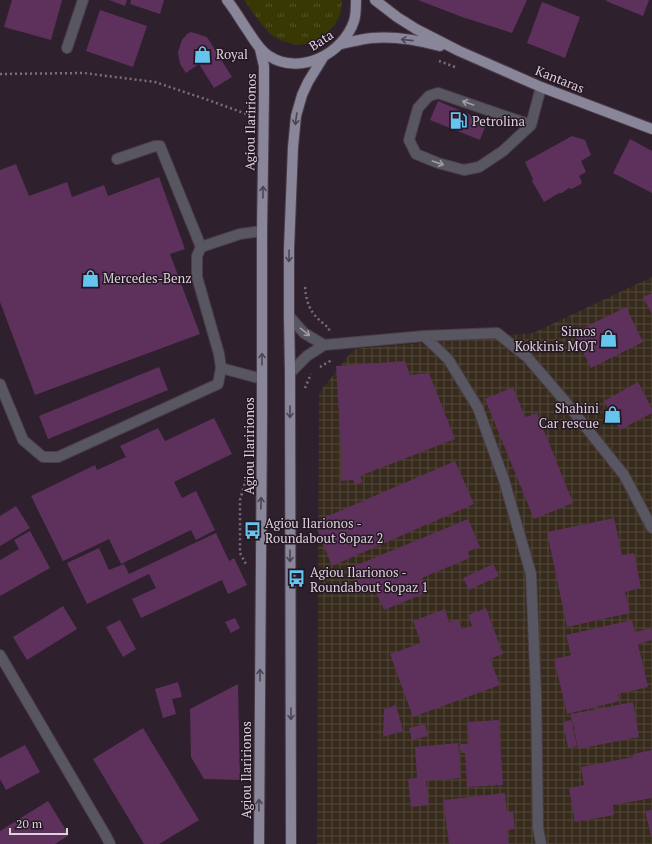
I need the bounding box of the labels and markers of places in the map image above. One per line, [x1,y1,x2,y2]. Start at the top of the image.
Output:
shop icon: Royal [193,44,213,64]
place label: Royal [216,45,248,63]
fuel station icon: Petrolina [449,111,469,131]
place label: Petrolina [472,112,525,130]
shop icon: Mercedes-Benz [80,268,100,288]
place label: Mercedes-Benz [103,269,192,287]
place label: Simos Kokkinis MOT [515,322,596,355]
shop icon: Simos Kokkinis MOT [599,328,619,348]
place label: Shahini Car rescue [539,399,599,432]
shop icon: Shahini Car rescue [602,405,622,425]
place label: Agiou Ilarionos - Roundabout Sopaz 2 [265,514,383,547]
bus stop icon: Agiou Ilarionos - Roundabout Sopaz 2 [242,520,262,540]
place label: Agiou Ilarionos - Roundabout Sopaz 1 [310,563,428,596]
bus stop icon: Agiou Ilarionos - Roundabout Sopaz 1 [287,569,307,589]

